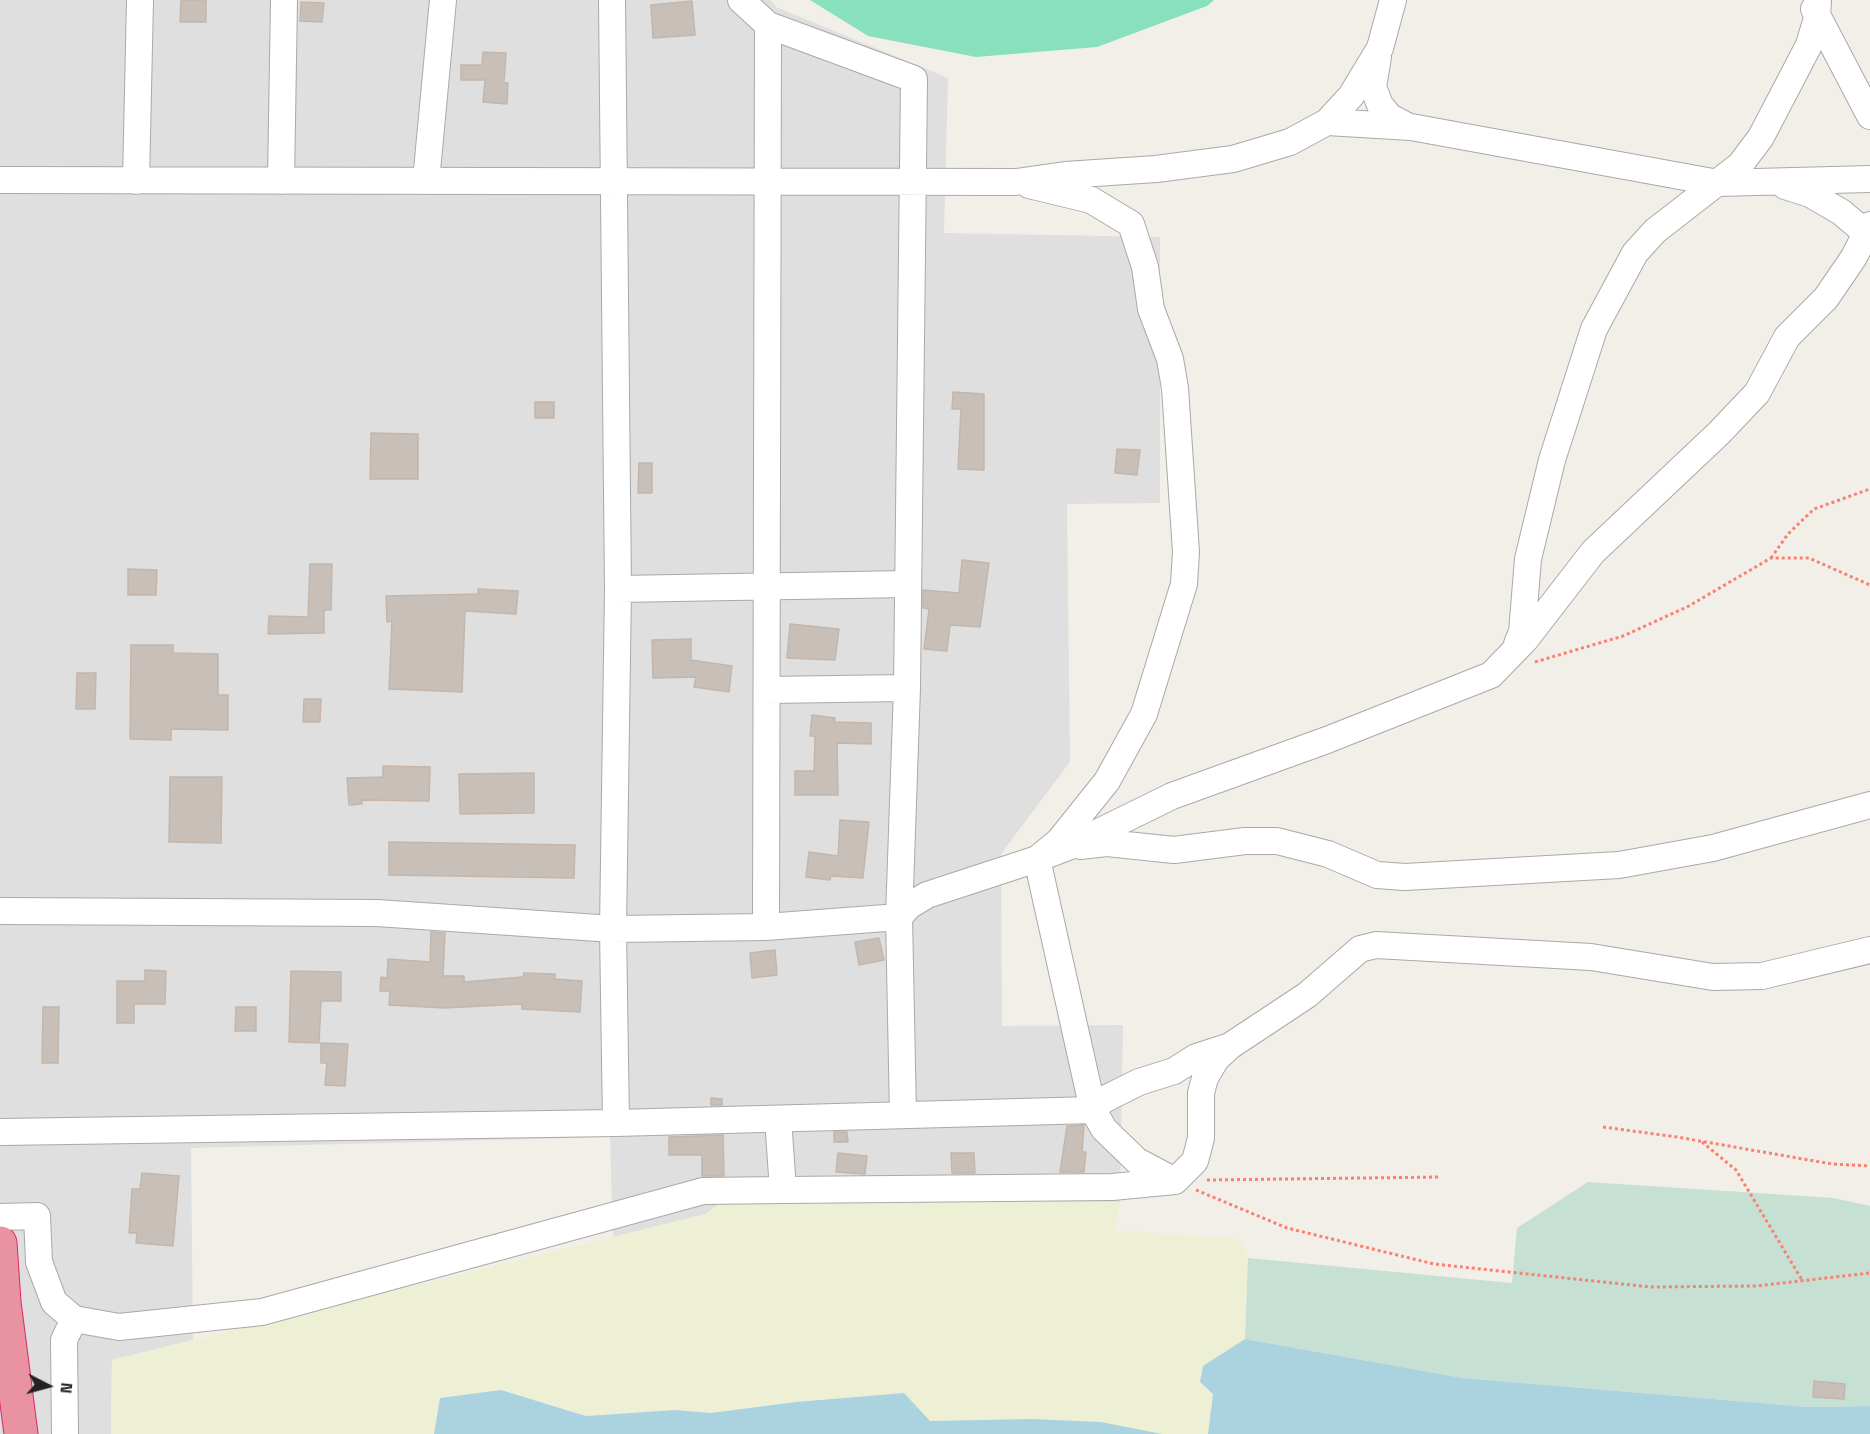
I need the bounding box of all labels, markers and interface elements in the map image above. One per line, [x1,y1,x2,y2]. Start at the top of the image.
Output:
north arrow [18,1356,78,1416]
text: N [55,1381,77,1394]

